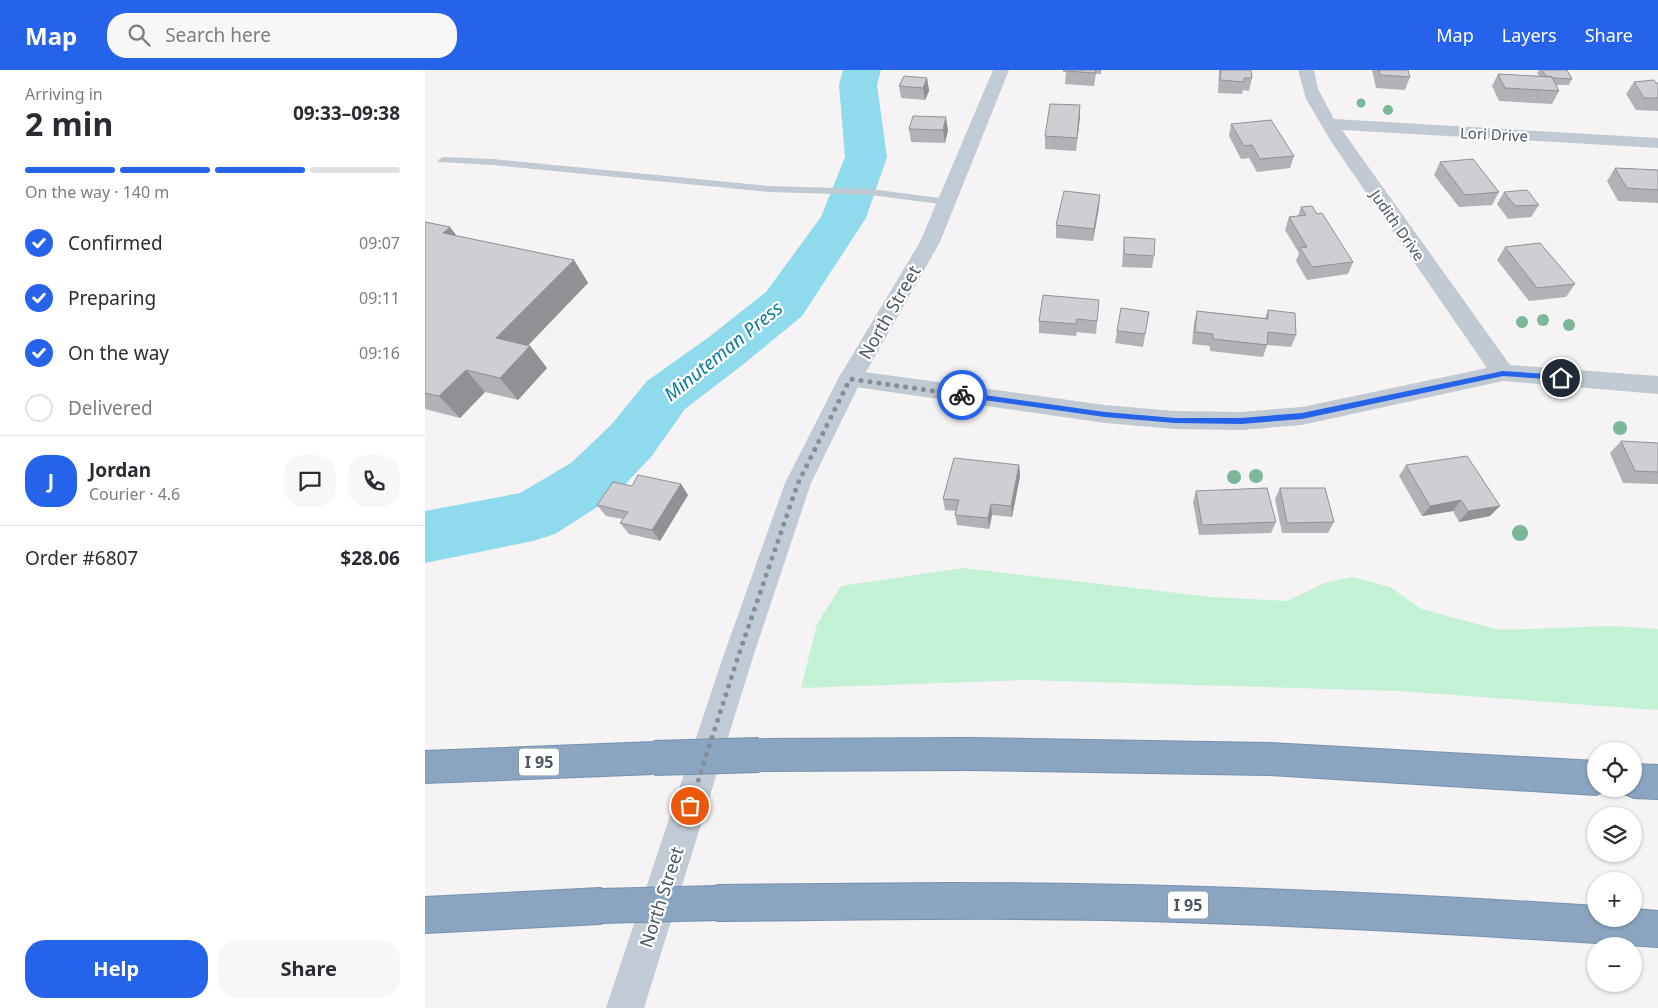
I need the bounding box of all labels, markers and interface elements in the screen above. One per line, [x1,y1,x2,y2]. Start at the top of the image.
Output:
search box [107,13,457,58]
text: Map [25,19,77,52]
icon: search [125,21,153,49]
text: Search here [165,22,271,48]
text: Map [1436,23,1474,47]
text: Layers [1502,23,1557,47]
text: Share [1585,23,1633,47]
text: Arriving in [25,83,103,105]
text: 09:33–09:38 [293,100,400,126]
text: 2 min [25,102,113,145]
street label: Lori Drive [1460,122,1528,146]
text: On the way · 140 m [25,181,169,203]
street label: Judith Drive [1365,184,1430,264]
icon: check [25,229,53,257]
text: Confirmed [68,230,163,256]
text: 09:07 [359,232,400,254]
street label: North Street [852,260,926,363]
icon: check [25,284,53,312]
text: Preparing [68,285,156,311]
text: 09:11 [359,287,400,309]
water label: Minuteman Press [658,295,788,407]
icon: check [25,339,53,367]
text: On the way [68,340,169,366]
text: 09:16 [359,342,400,364]
pin [1540,357,1582,399]
icon: home [1547,364,1575,392]
courier [937,370,987,420]
icon: bike [948,381,976,409]
text: Delivered [68,395,153,421]
button: chat [284,455,336,507]
button: phone [348,455,400,507]
text: Jordan [89,457,151,483]
text: J [48,468,54,494]
text: Courier · 4.6 [89,483,180,505]
text: Order #6807 [25,545,138,571]
text: $28.06 [340,545,400,571]
map controls [1587,742,1642,992]
button: locate [1587,742,1642,797]
road number: I 95 [519,749,559,776]
pin [669,785,711,827]
icon: bag [676,792,704,820]
button: layers [1587,807,1642,862]
street label: North Street [633,843,689,950]
button: + [1587,872,1642,927]
road number: I 95 [1168,892,1208,918]
button: − [1587,937,1642,992]
button: Help [25,940,208,998]
button: Share [218,940,400,998]

